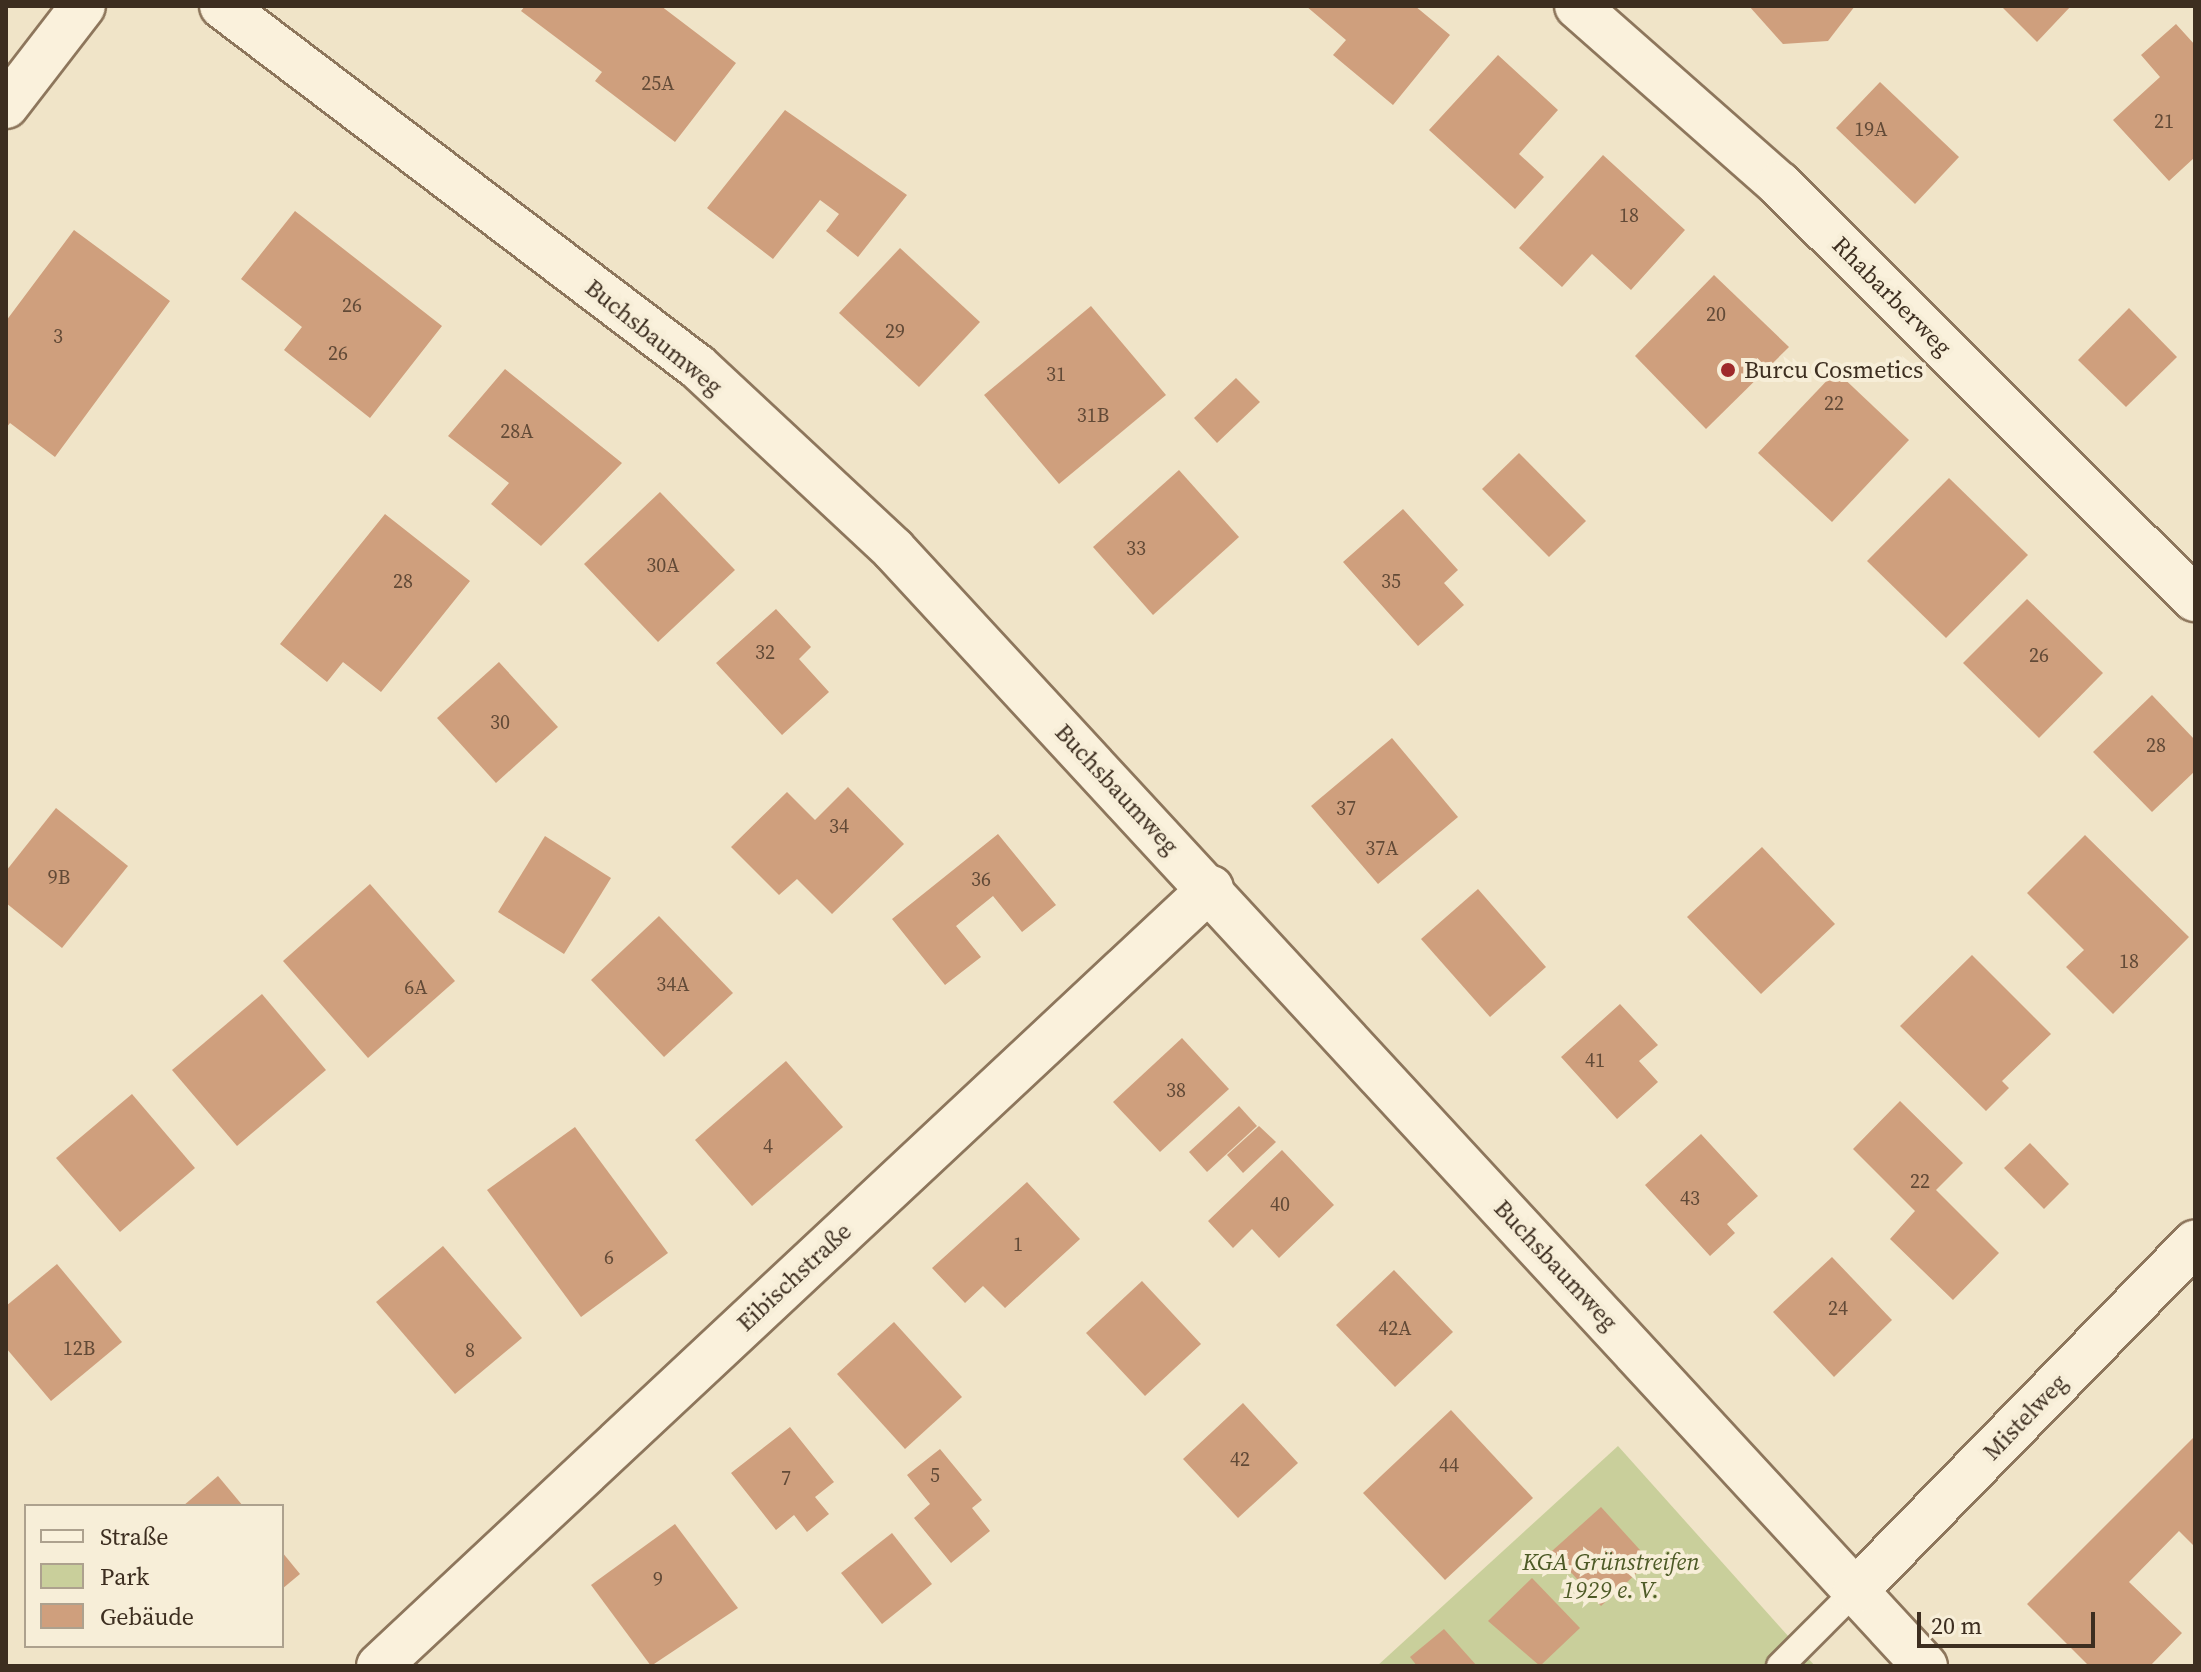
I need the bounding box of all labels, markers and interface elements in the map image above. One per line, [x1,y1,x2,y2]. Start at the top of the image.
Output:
house number: 25A [641,71,675,95]
house number: 21 [2154,109,2174,133]
house number: 19A [1854,117,1888,141]
house number: 18 [1619,203,1639,227]
street label: Rhabarberweg [1826,230,1958,362]
street label: Buchsbaumweg [580,273,728,401]
house number: 26 [342,293,362,317]
house number: 20 [1706,302,1726,326]
house number: 29 [885,319,905,343]
house number: 3 [53,324,63,348]
house number: 26 [328,341,348,365]
place label: Burcu Cosmetics [1744,356,1923,384]
marker: Burcu Cosmetics [1719,361,1737,379]
house number: 31 [1046,362,1066,386]
house number: 22 [1824,391,1844,415]
house number: 31B [1077,403,1109,427]
house number: 28A [500,419,534,443]
house number: 33 [1126,536,1146,560]
house number: 30A [646,553,680,577]
house number: 28 [393,569,413,593]
house number: 35 [1381,569,1401,593]
house number: 32 [755,640,775,664]
house number: 26 [2029,643,2049,667]
house number: 30 [490,710,510,734]
street label: Buchsbaumweg [1049,718,1185,860]
house number: 28 [2146,733,2166,757]
house number: 37 [1336,796,1356,820]
house number: 34 [829,814,849,838]
house number: 37A [1365,836,1399,860]
house number: 9B [48,865,70,889]
house number: 36 [971,867,991,891]
house number: 18 [2119,949,2139,973]
house number: 34A [656,972,690,996]
house number: 6A [404,975,428,999]
house number: 41 [1585,1048,1605,1072]
house number: 38 [1166,1078,1186,1102]
house number: 4 [763,1134,773,1158]
house number: 22 [1910,1169,1930,1193]
house number: 43 [1680,1186,1700,1210]
house number: 40 [1270,1192,1290,1216]
street label: Buchsbaumweg [1488,1194,1624,1336]
street label: Eibischstraße [731,1217,857,1337]
house number: 1 [1013,1232,1023,1256]
house number: 6 [604,1245,614,1269]
house number: 24 [1828,1296,1848,1320]
house number: 42A [1378,1316,1412,1340]
house number: 12B [63,1336,95,1360]
house number: 8 [465,1338,475,1362]
street label: Mistelweg [1977,1368,2073,1466]
house number: 42 [1230,1447,1250,1471]
house number: 44 [1439,1453,1459,1477]
house number: 5 [930,1463,940,1487]
house number: 7 [781,1466,791,1490]
legend [24,1504,284,1648]
text: Straße [100,1520,168,1553]
park label: KGA Grünstreifen 1929 e. V. [1522,1548,1700,1604]
text: Park [100,1560,149,1593]
house number: 9 [653,1567,663,1591]
scale bar [1921,1596,2099,1646]
text: Gebäude [100,1600,194,1633]
text: 20 m [1931,1609,1982,1642]

